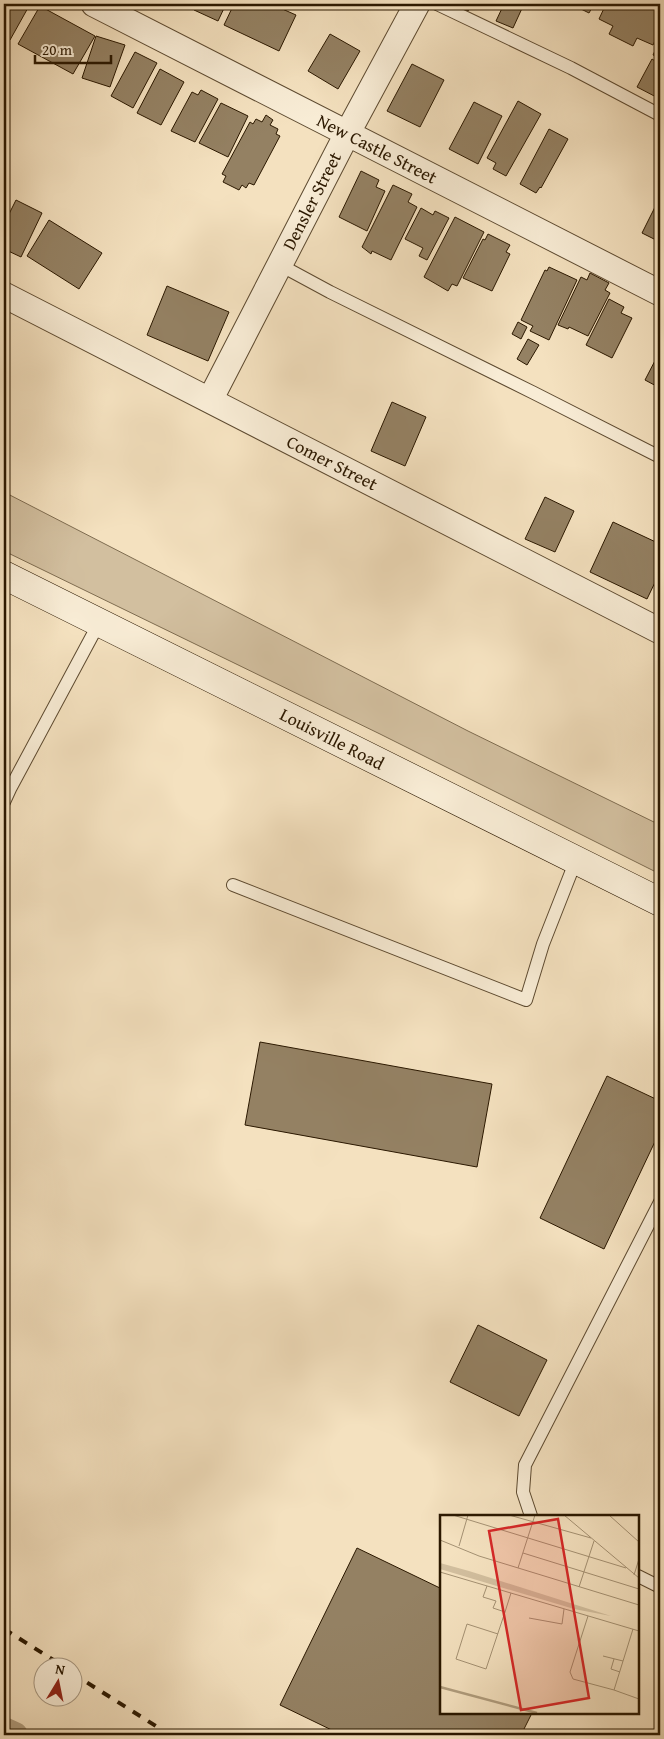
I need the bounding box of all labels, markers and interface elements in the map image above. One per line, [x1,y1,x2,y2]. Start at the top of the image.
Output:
scale bar [35,32,111,64]
text: 20 m [42,39,73,60]
street label: New Castle Street [312,107,443,191]
street label: Densler Street [275,146,348,255]
street label: Comer Street [282,428,383,497]
street label: Louisville Road [275,701,390,777]
inset map [440,1515,639,1714]
north arrow [32,1656,82,1706]
text: N [54,1659,67,1680]

